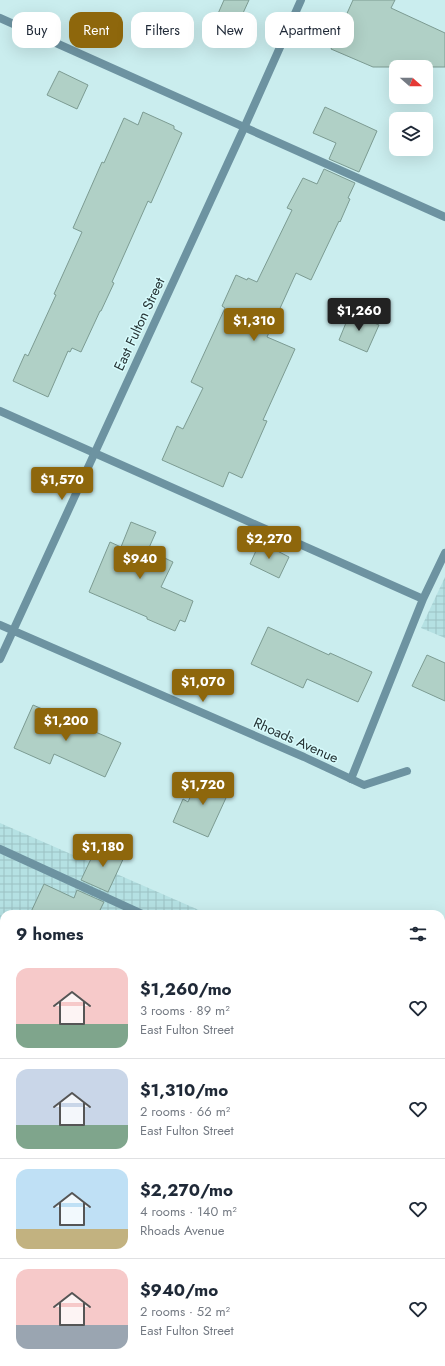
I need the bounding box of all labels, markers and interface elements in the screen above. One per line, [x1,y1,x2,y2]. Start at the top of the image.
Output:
chip: Buy [12,12,61,48]
chip: Rent [69,12,123,48]
chip: Filters [131,12,194,48]
chip: New [202,12,257,48]
chip: Apartment [265,12,354,48]
north arrow [389,60,433,104]
map controls [389,60,433,156]
button: layers [389,112,433,156]
street label: East Fulton Street [109,273,170,374]
pin: $1,260 [326,298,392,332]
text: $1,260 [337,301,381,320]
pin: $1,310 [221,308,287,342]
text: $1,310 [233,311,275,330]
pin: $1,570 [29,467,95,501]
text: $1,570 [40,470,84,489]
pin: $2,270 [236,526,302,560]
text: $2,270 [246,529,292,548]
pin: $940 [116,546,164,580]
text: $940 [123,549,157,568]
pin: $1,070 [170,669,236,703]
text: $1,070 [181,672,225,691]
pin: $1,200 [33,708,99,742]
text: $1,200 [44,711,88,730]
street label: Rhoads Avenue [250,712,342,768]
pin: $1,720 [170,772,236,806]
text: $1,720 [181,775,225,794]
pin: $1,180 [70,834,136,868]
text: $1,180 [82,837,124,856]
text: 9 homes [16,922,84,946]
icon: filters [407,923,429,945]
text: $1,260/mo [140,977,232,1001]
icon: home [48,984,96,1032]
icon: heart [407,997,429,1019]
text: 3 rooms · 89 m² [140,1001,230,1020]
text: East Fulton Street [140,1020,234,1039]
text: $1,310/mo [140,1078,228,1102]
icon: home [48,1085,96,1133]
icon: heart [407,1098,429,1120]
text: 2 rooms · 66 m² [140,1102,230,1121]
text: East Fulton Street [140,1121,234,1140]
text: $2,270/mo [140,1178,233,1202]
icon: home [48,1185,96,1233]
icon: heart [407,1198,429,1220]
text: 4 rooms · 140 m² [140,1202,237,1221]
text: Rhoads Avenue [140,1221,225,1240]
text: $940/mo [140,1278,218,1302]
icon: home [48,1285,96,1333]
icon: heart [407,1298,429,1320]
text: 2 rooms · 52 m² [140,1302,230,1321]
text: East Fulton Street [140,1321,234,1340]

